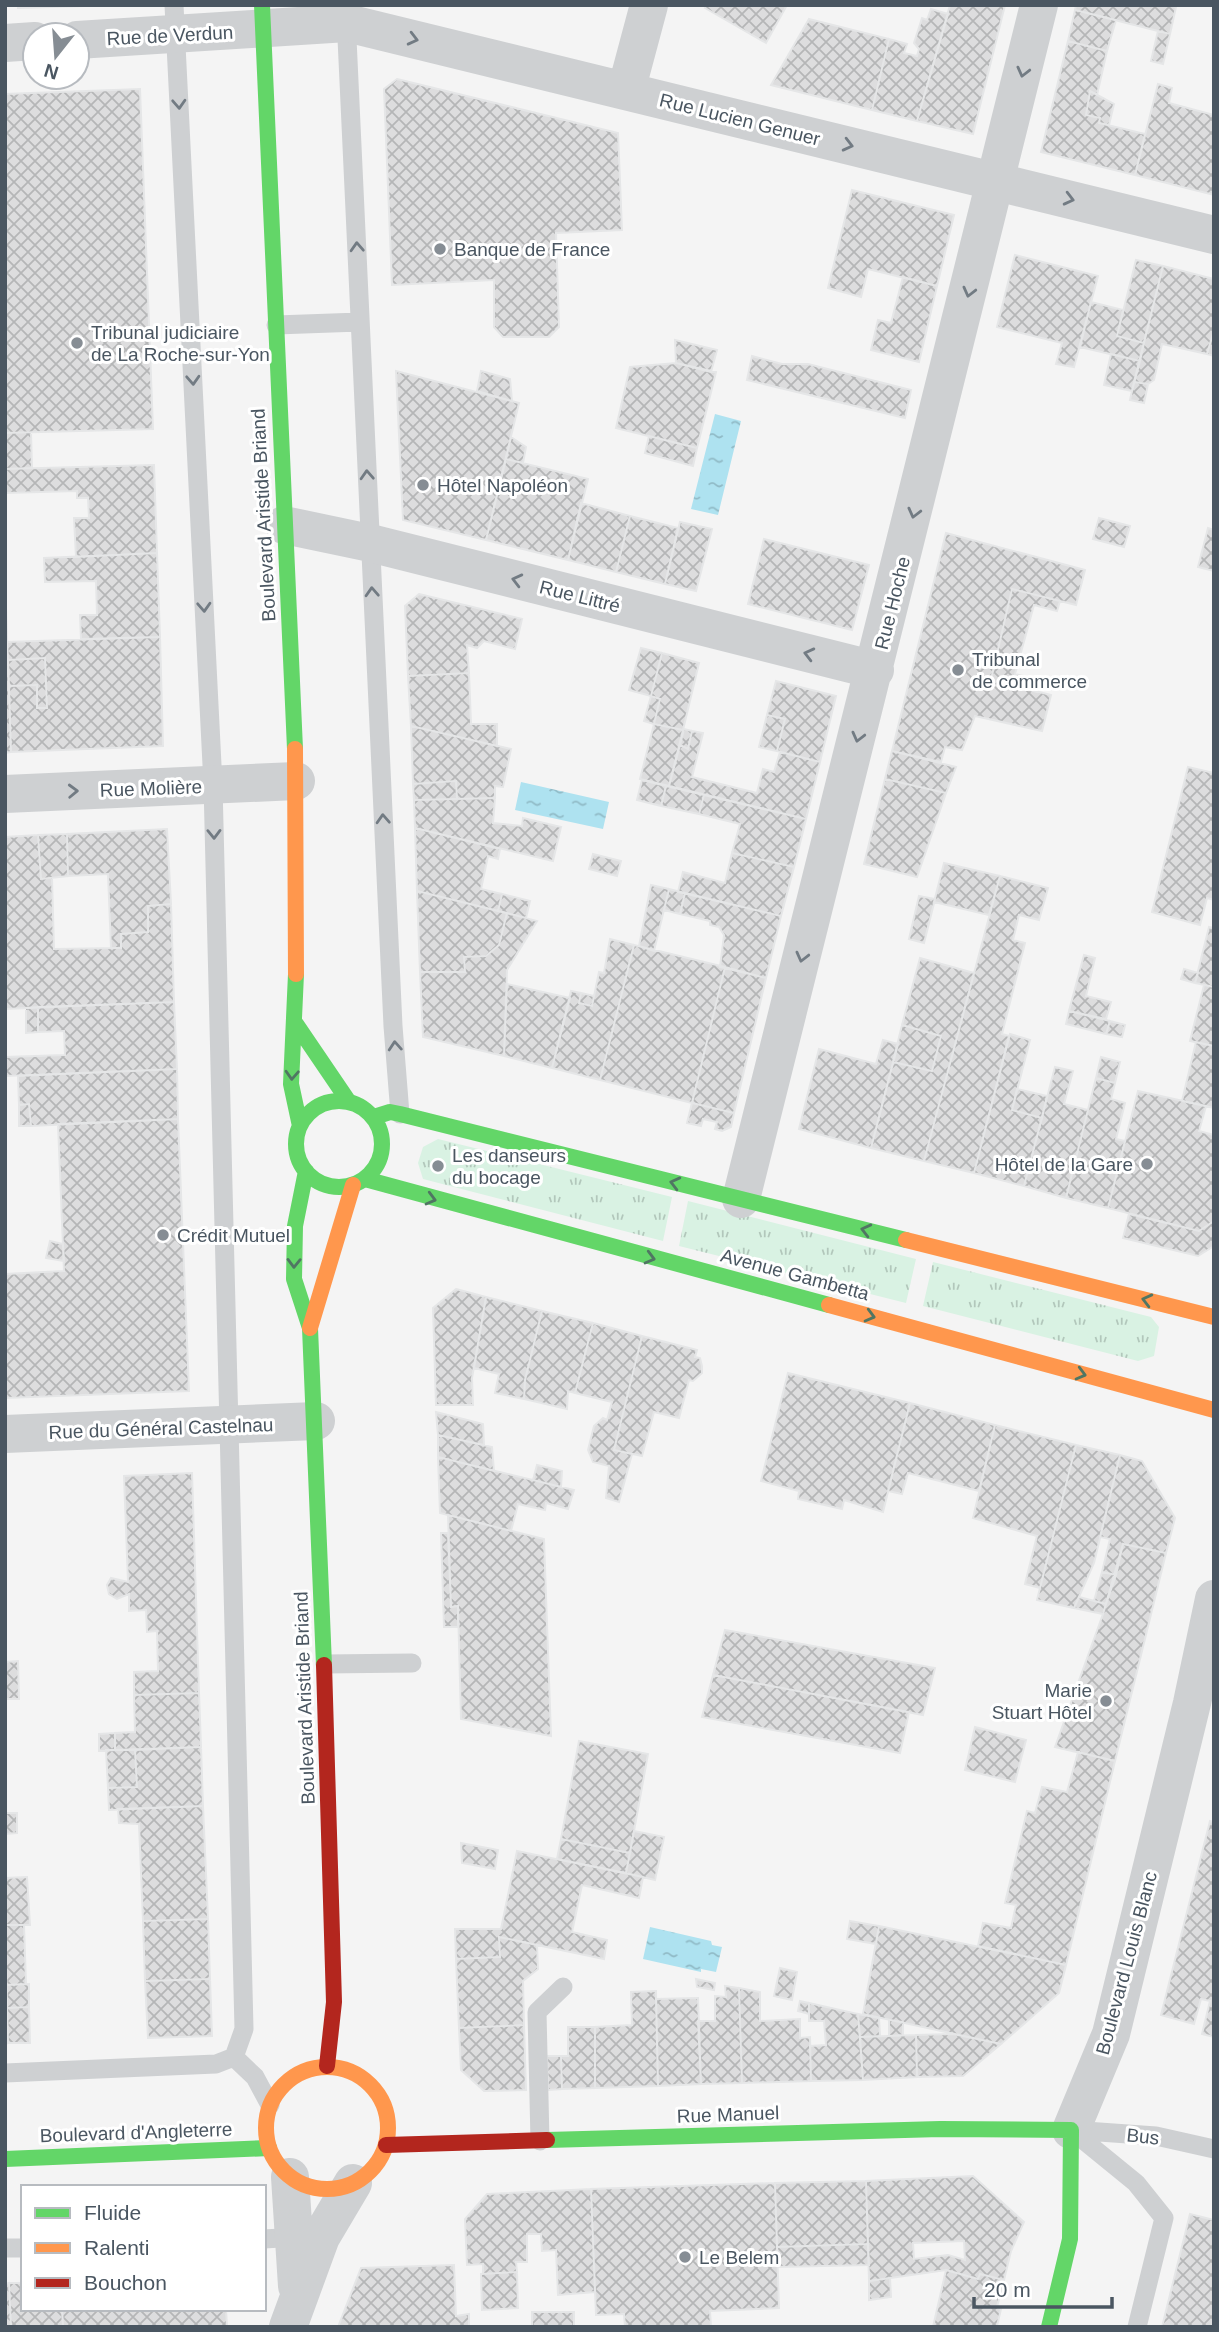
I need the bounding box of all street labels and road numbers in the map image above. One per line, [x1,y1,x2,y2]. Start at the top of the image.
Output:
street label: Rue de Verdun [106,22,234,49]
street label: Rue Lucien Genuer [657,89,823,150]
street label: Boulevard Aristide Briand [247,408,280,622]
street label: Rue Hoche [871,554,914,652]
street label: Rue Littré [537,576,622,617]
street label: Rue Molière [99,776,203,801]
street label: Avenue Gambetta [718,1245,872,1305]
street label: Rue du Général Castelnau [48,1414,274,1443]
street label: Boulevard Aristide Briand [290,1591,319,1805]
street label: Boulevard Louis Blanc [1092,1869,1161,2057]
street label: Rue Manuel [676,2102,780,2127]
street label: Boulevard d'Angleterre [39,2119,233,2146]
street label: Bus [1126,2124,1160,2149]

